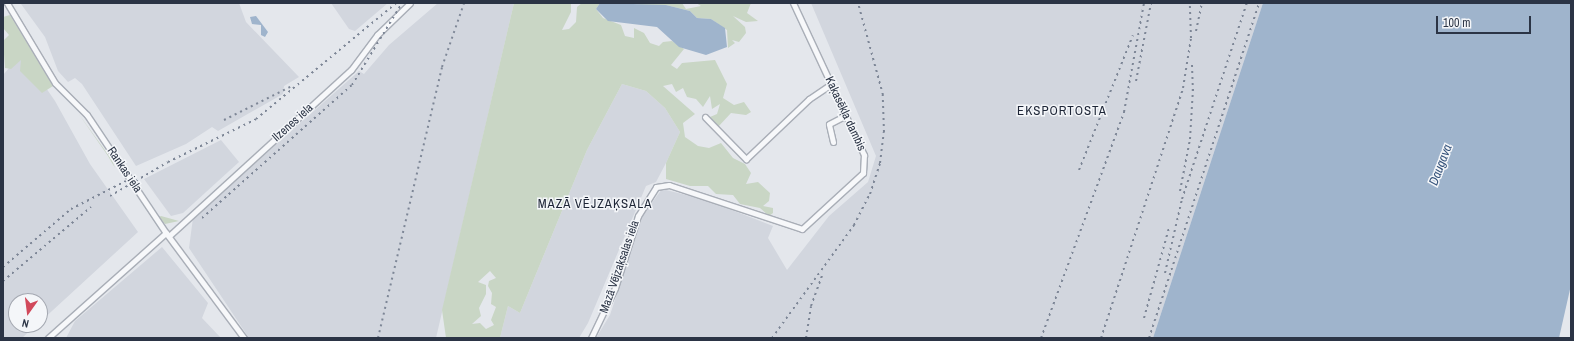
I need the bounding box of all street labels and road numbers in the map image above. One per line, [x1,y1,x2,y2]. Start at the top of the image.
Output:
street label: Kaķasēkļa dambis [821,75,869,153]
street label: Ilzenes iela [270,101,316,145]
street label: Rankas iela [104,144,144,196]
street label: Mazā Vējzaķsalas iela [597,219,643,315]

